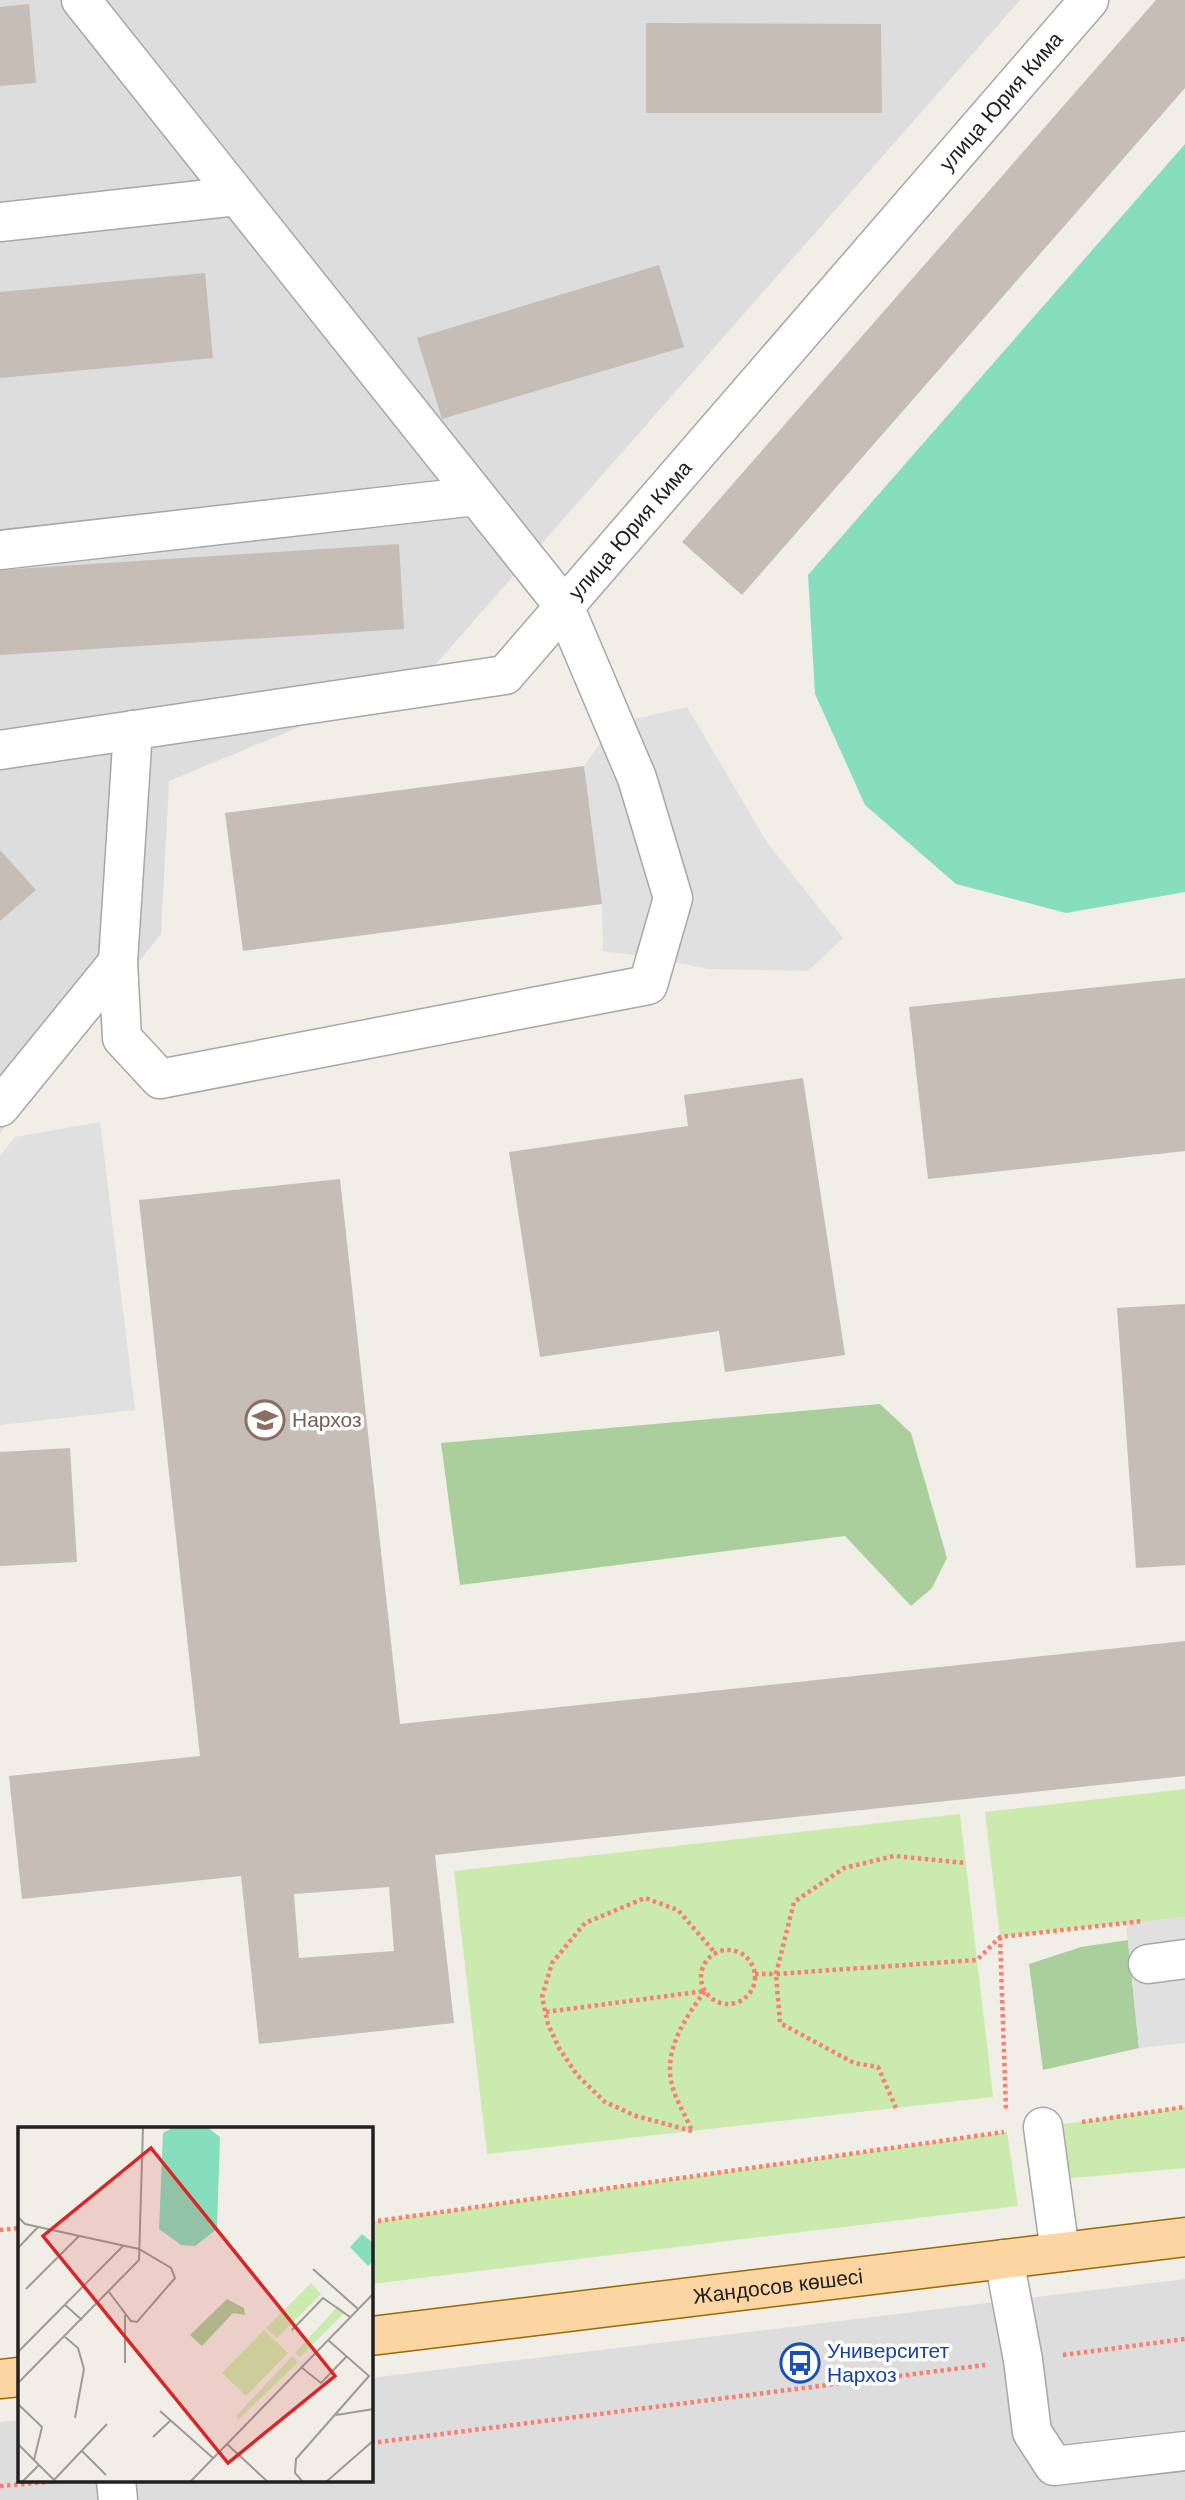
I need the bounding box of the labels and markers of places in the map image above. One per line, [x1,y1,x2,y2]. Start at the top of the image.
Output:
school or university icon: Нархоз [244,1399,286,1441]
place label: Нархоз [292,1408,362,1431]
place label: Университет Нархоз [827,2339,950,2386]
bus stop icon: Университет Нархоз [779,2342,821,2384]

